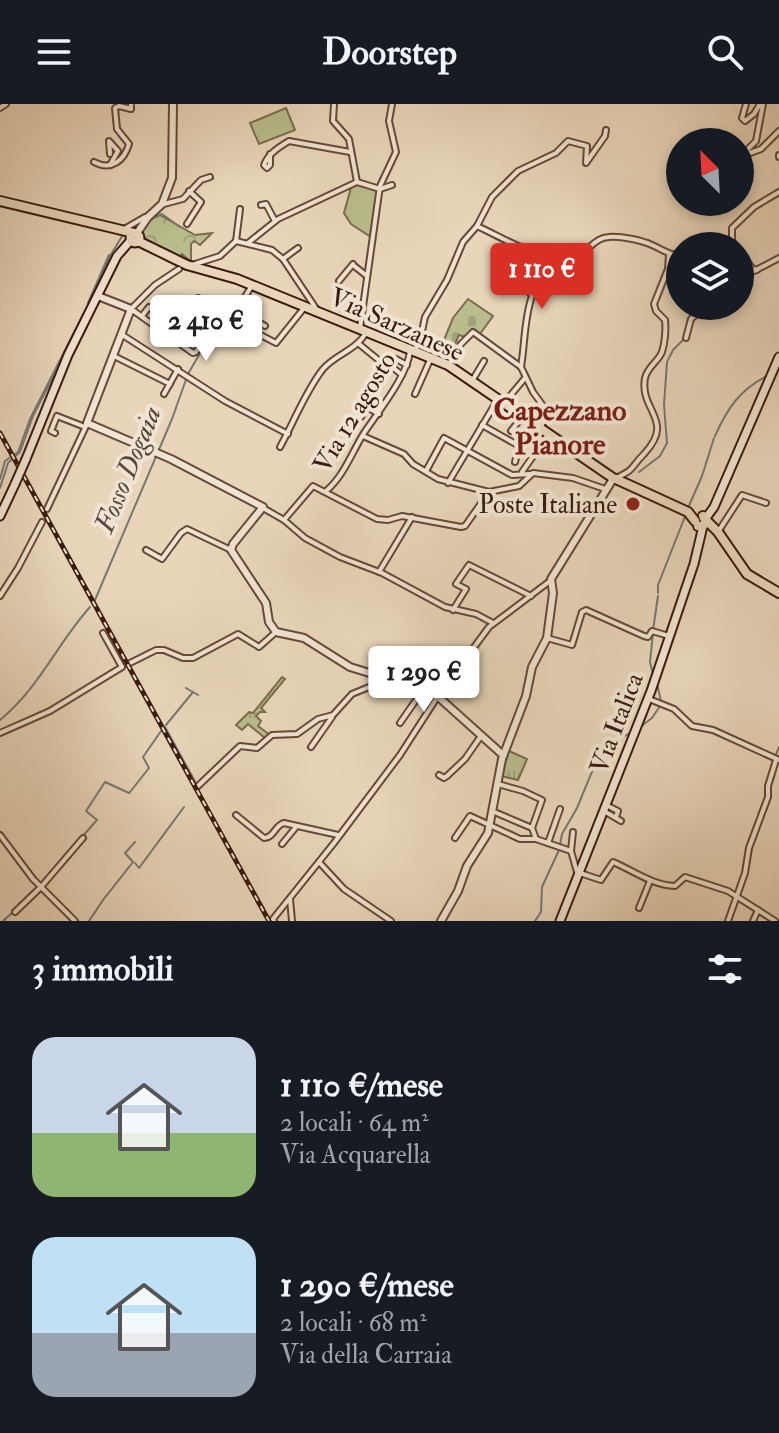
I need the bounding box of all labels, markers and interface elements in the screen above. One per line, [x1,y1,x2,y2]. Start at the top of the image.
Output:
icon: menu [32,30,76,74]
text: Doorstep [322,30,457,75]
icon: search [703,30,747,74]
north arrow [666,128,754,216]
map controls [666,128,754,320]
button: layers [666,232,754,320]
pin: 1 110 € [468,243,616,311]
text: 1 110 € [508,253,576,285]
street label: Via Sarzanese [325,281,469,369]
pin: 2 410 € [132,295,280,363]
text: 2 410 € [168,305,244,337]
street label: Via 12 agosto [306,346,403,479]
district label: Capezzano Pianore [493,392,627,463]
water label: Fosso Dogaia [86,401,170,540]
place label: Poste Italiane [479,489,617,521]
marker: Poste Italiane [624,495,642,513]
pin: 1 290 € [350,646,498,714]
text: 1 290 € [386,656,462,688]
street label: Via Italica [583,668,651,778]
icon: filters [703,947,747,991]
text: 3 immobili [32,948,174,991]
text: 1 110 €/mese [280,1064,443,1107]
icon: home [96,1069,192,1165]
text: 2 locali · 64 m² [280,1107,429,1139]
text: Via Acquarella [280,1139,431,1171]
text: 1 290 €/mese [280,1264,454,1307]
icon: home [96,1269,192,1365]
text: 2 locali · 68 m² [280,1307,427,1339]
text: Via della Carraia [280,1339,452,1371]

